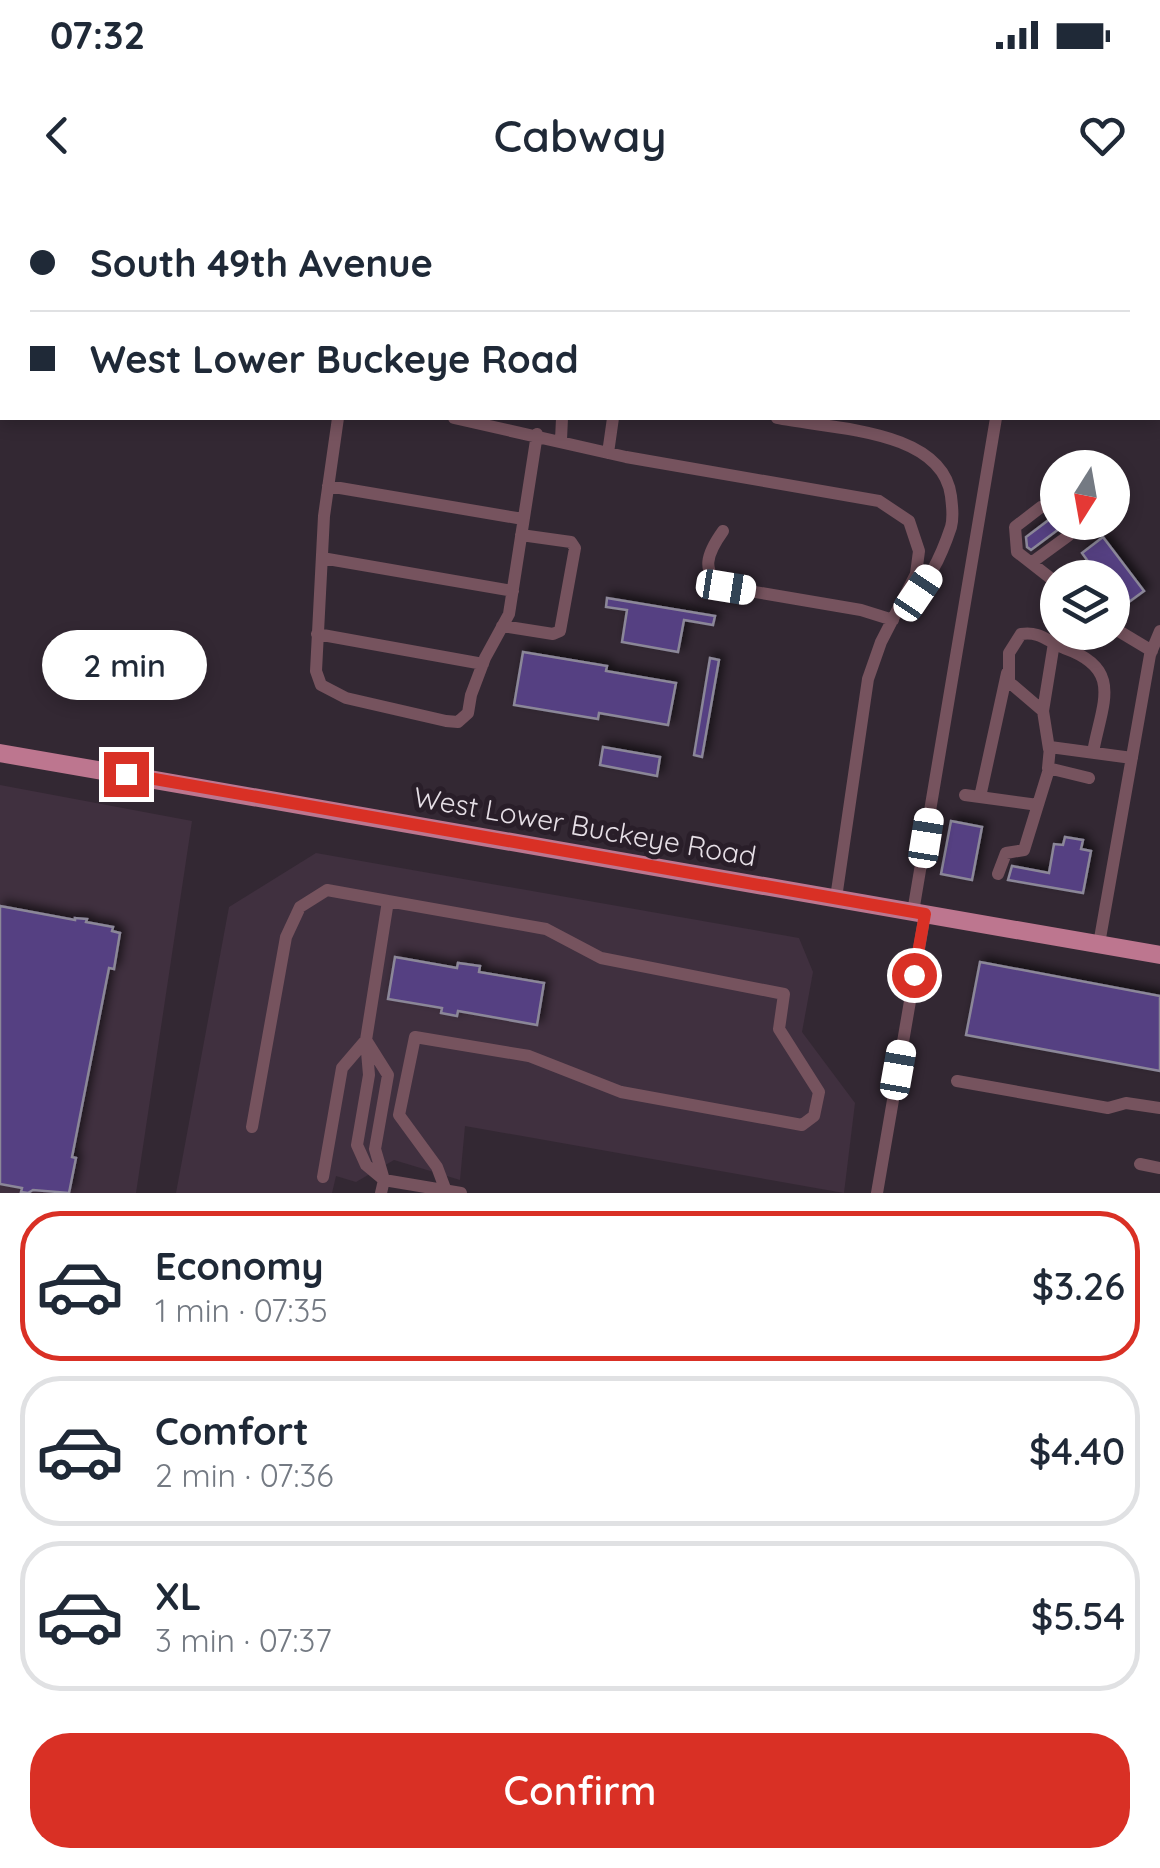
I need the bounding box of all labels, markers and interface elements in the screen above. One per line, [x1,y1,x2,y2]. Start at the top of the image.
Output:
text: 07:32 [50,11,145,59]
text: Cabway [493,107,667,163]
icon: back [30,108,85,163]
icon: heart [1075,108,1130,163]
text: South 49th Avenue [90,239,433,287]
text: West Lower Buckeye Road [90,335,579,383]
north arrow [1040,450,1130,540]
map controls [1040,450,1130,650]
car [889,560,947,626]
button: layers [1040,560,1130,650]
car [694,567,758,607]
callout: 2 min [44,629,208,699]
text: 2 min [83,645,166,685]
route end [104,752,149,797]
street label: West Lower Buckeye Road [411,779,759,873]
car [906,806,946,870]
route start [892,953,937,998]
car [878,1038,918,1102]
icon: car [35,1241,125,1331]
text: Economy [155,1242,324,1290]
text: $3.26 [1032,1262,1125,1310]
text: 1 min · 07:35 [155,1290,328,1330]
icon: car [35,1406,125,1496]
text: Comfort [155,1407,309,1455]
text: $4.40 [1029,1427,1125,1475]
text: 2 min · 07:36 [155,1455,333,1495]
icon: car [35,1571,125,1661]
text: XL [155,1572,201,1620]
text: $5.54 [1031,1592,1125,1640]
text: 3 min · 07:37 [155,1620,332,1660]
button: Confirm [30,1733,1130,1848]

